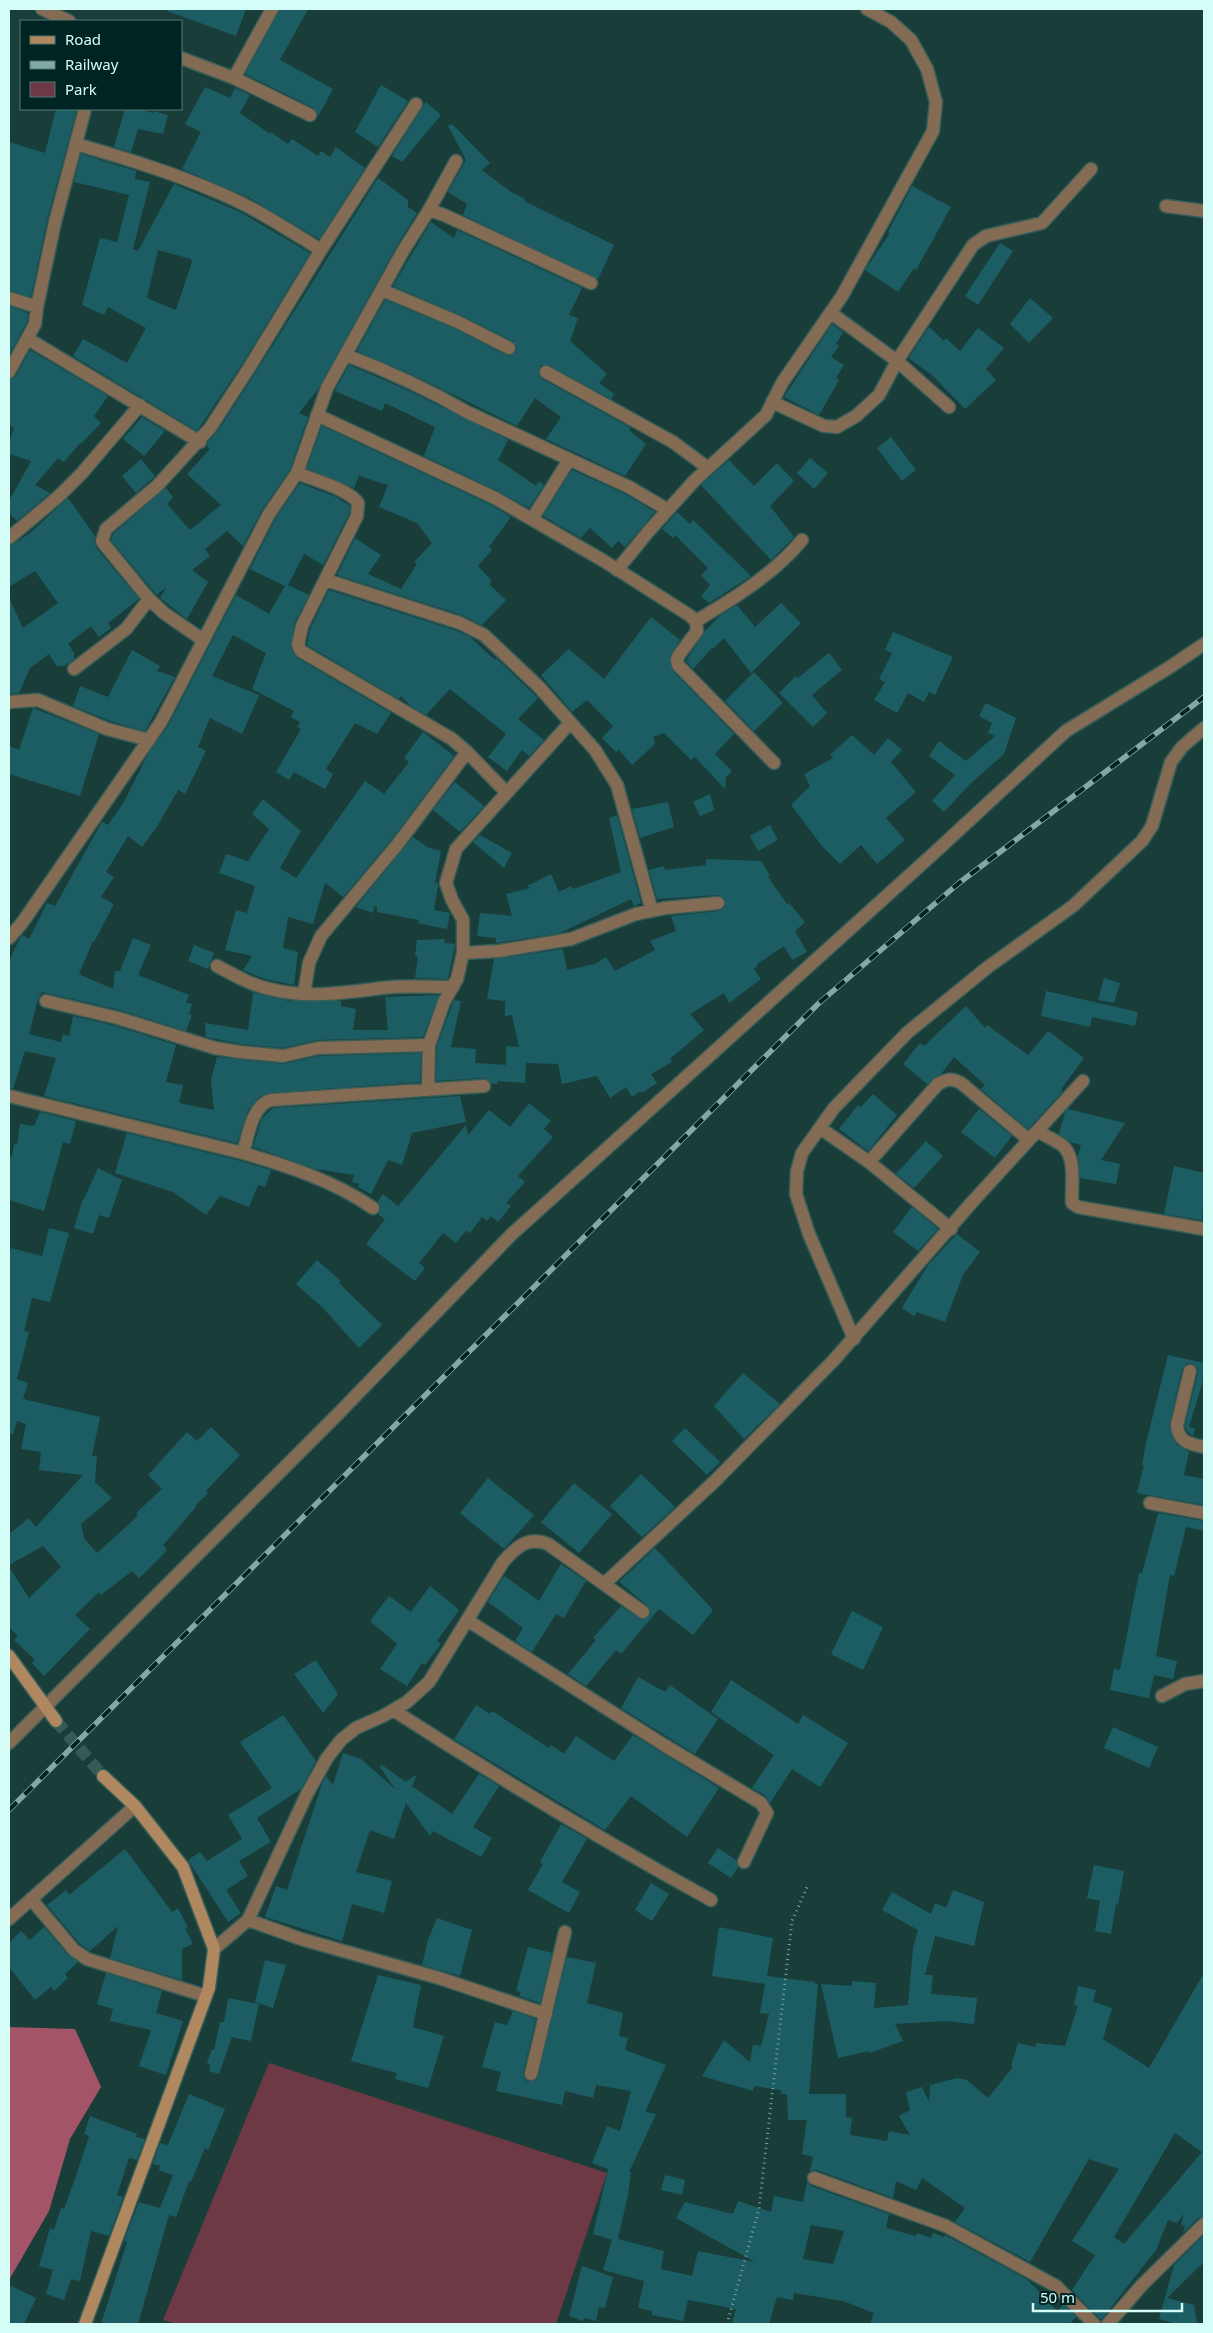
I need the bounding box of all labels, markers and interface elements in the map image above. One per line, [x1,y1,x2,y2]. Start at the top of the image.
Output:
legend [20,20,182,110]
text: Road [65,29,101,49]
text: Railway [65,54,119,74]
text: Park [65,79,97,99]
scale bar [1033,2280,1182,2312]
text: 50 m [1040,2287,1075,2307]

